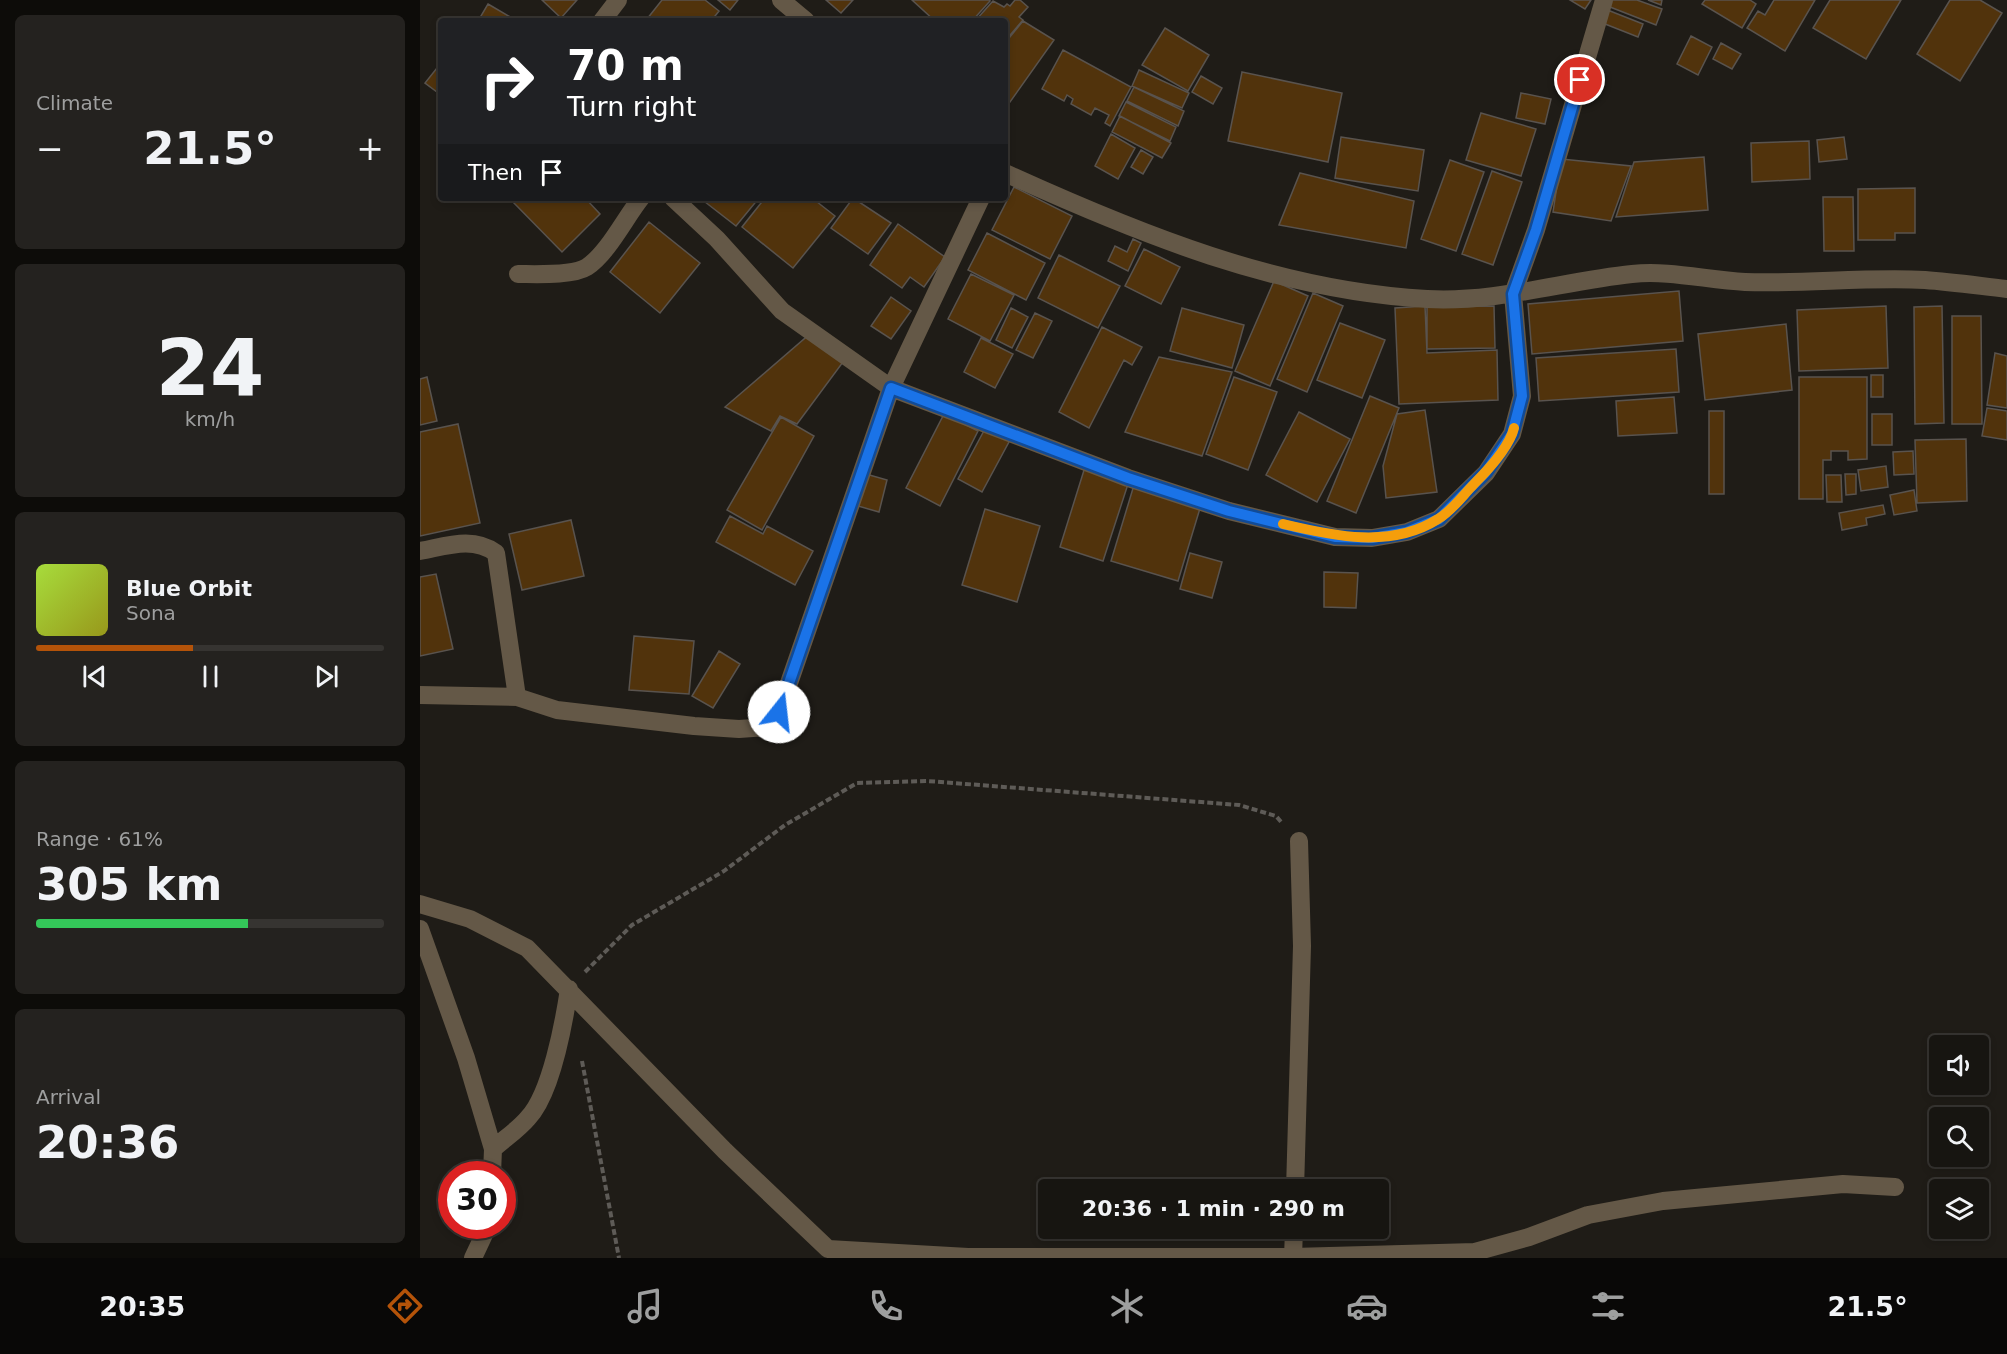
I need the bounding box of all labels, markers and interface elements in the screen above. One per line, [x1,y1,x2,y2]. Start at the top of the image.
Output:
text: 70 m [567,41,684,90]
icon: right [468,42,546,120]
pin [1554,54,1605,105]
icon: arrive [1563,63,1596,96]
text: Climate [36,91,113,115]
text: Turn right [567,91,696,122]
text: 21.5° [143,122,277,175]
text: − [36,129,64,168]
text: + [356,129,384,168]
icon: arrive [535,156,568,189]
text: Then [468,160,523,185]
text: 24 [156,323,264,413]
text: km/h [185,407,235,431]
text: Blue Orbit [126,576,252,601]
text: Sona [126,601,176,625]
icon: previous [78,660,111,693]
icon: pause [194,660,227,693]
icon: next [310,660,343,693]
position arrow [747,680,811,744]
text: Range · 61% [36,827,163,851]
text: 305 km [36,858,222,911]
map controls [1929,1035,1989,1239]
button: sound [1929,1035,1989,1095]
text: Arrival [36,1085,101,1109]
button: search [1929,1107,1989,1167]
text: 20:36 [36,1116,179,1169]
speed limit sign: 30 [438,1161,516,1239]
button: layers [1929,1179,1989,1239]
text: 20:36 · 1 min · 290 m [1082,1196,1345,1221]
icon: directions [384,1285,426,1327]
icon: music [624,1285,666,1327]
icon: phone [865,1285,907,1327]
icon: climate [1106,1285,1148,1327]
icon: car [1346,1285,1388,1327]
icon: filters [1587,1285,1629,1327]
text: 20:35 [99,1291,185,1322]
text: 21.5° [1828,1291,1908,1322]

